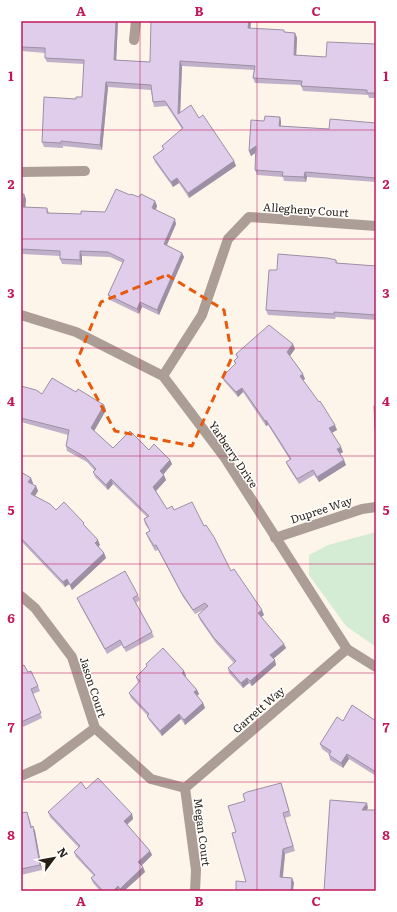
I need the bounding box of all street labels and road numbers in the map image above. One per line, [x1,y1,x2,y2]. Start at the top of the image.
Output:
street label: Allegheny Court [263,198,350,220]
street label: Yarberry Drive [206,417,263,491]
street label: Dupree Way [288,491,355,527]
street label: Jason Court [77,655,112,720]
street label: Garrett Way [228,681,288,736]
street label: Megan Court [191,797,215,868]

